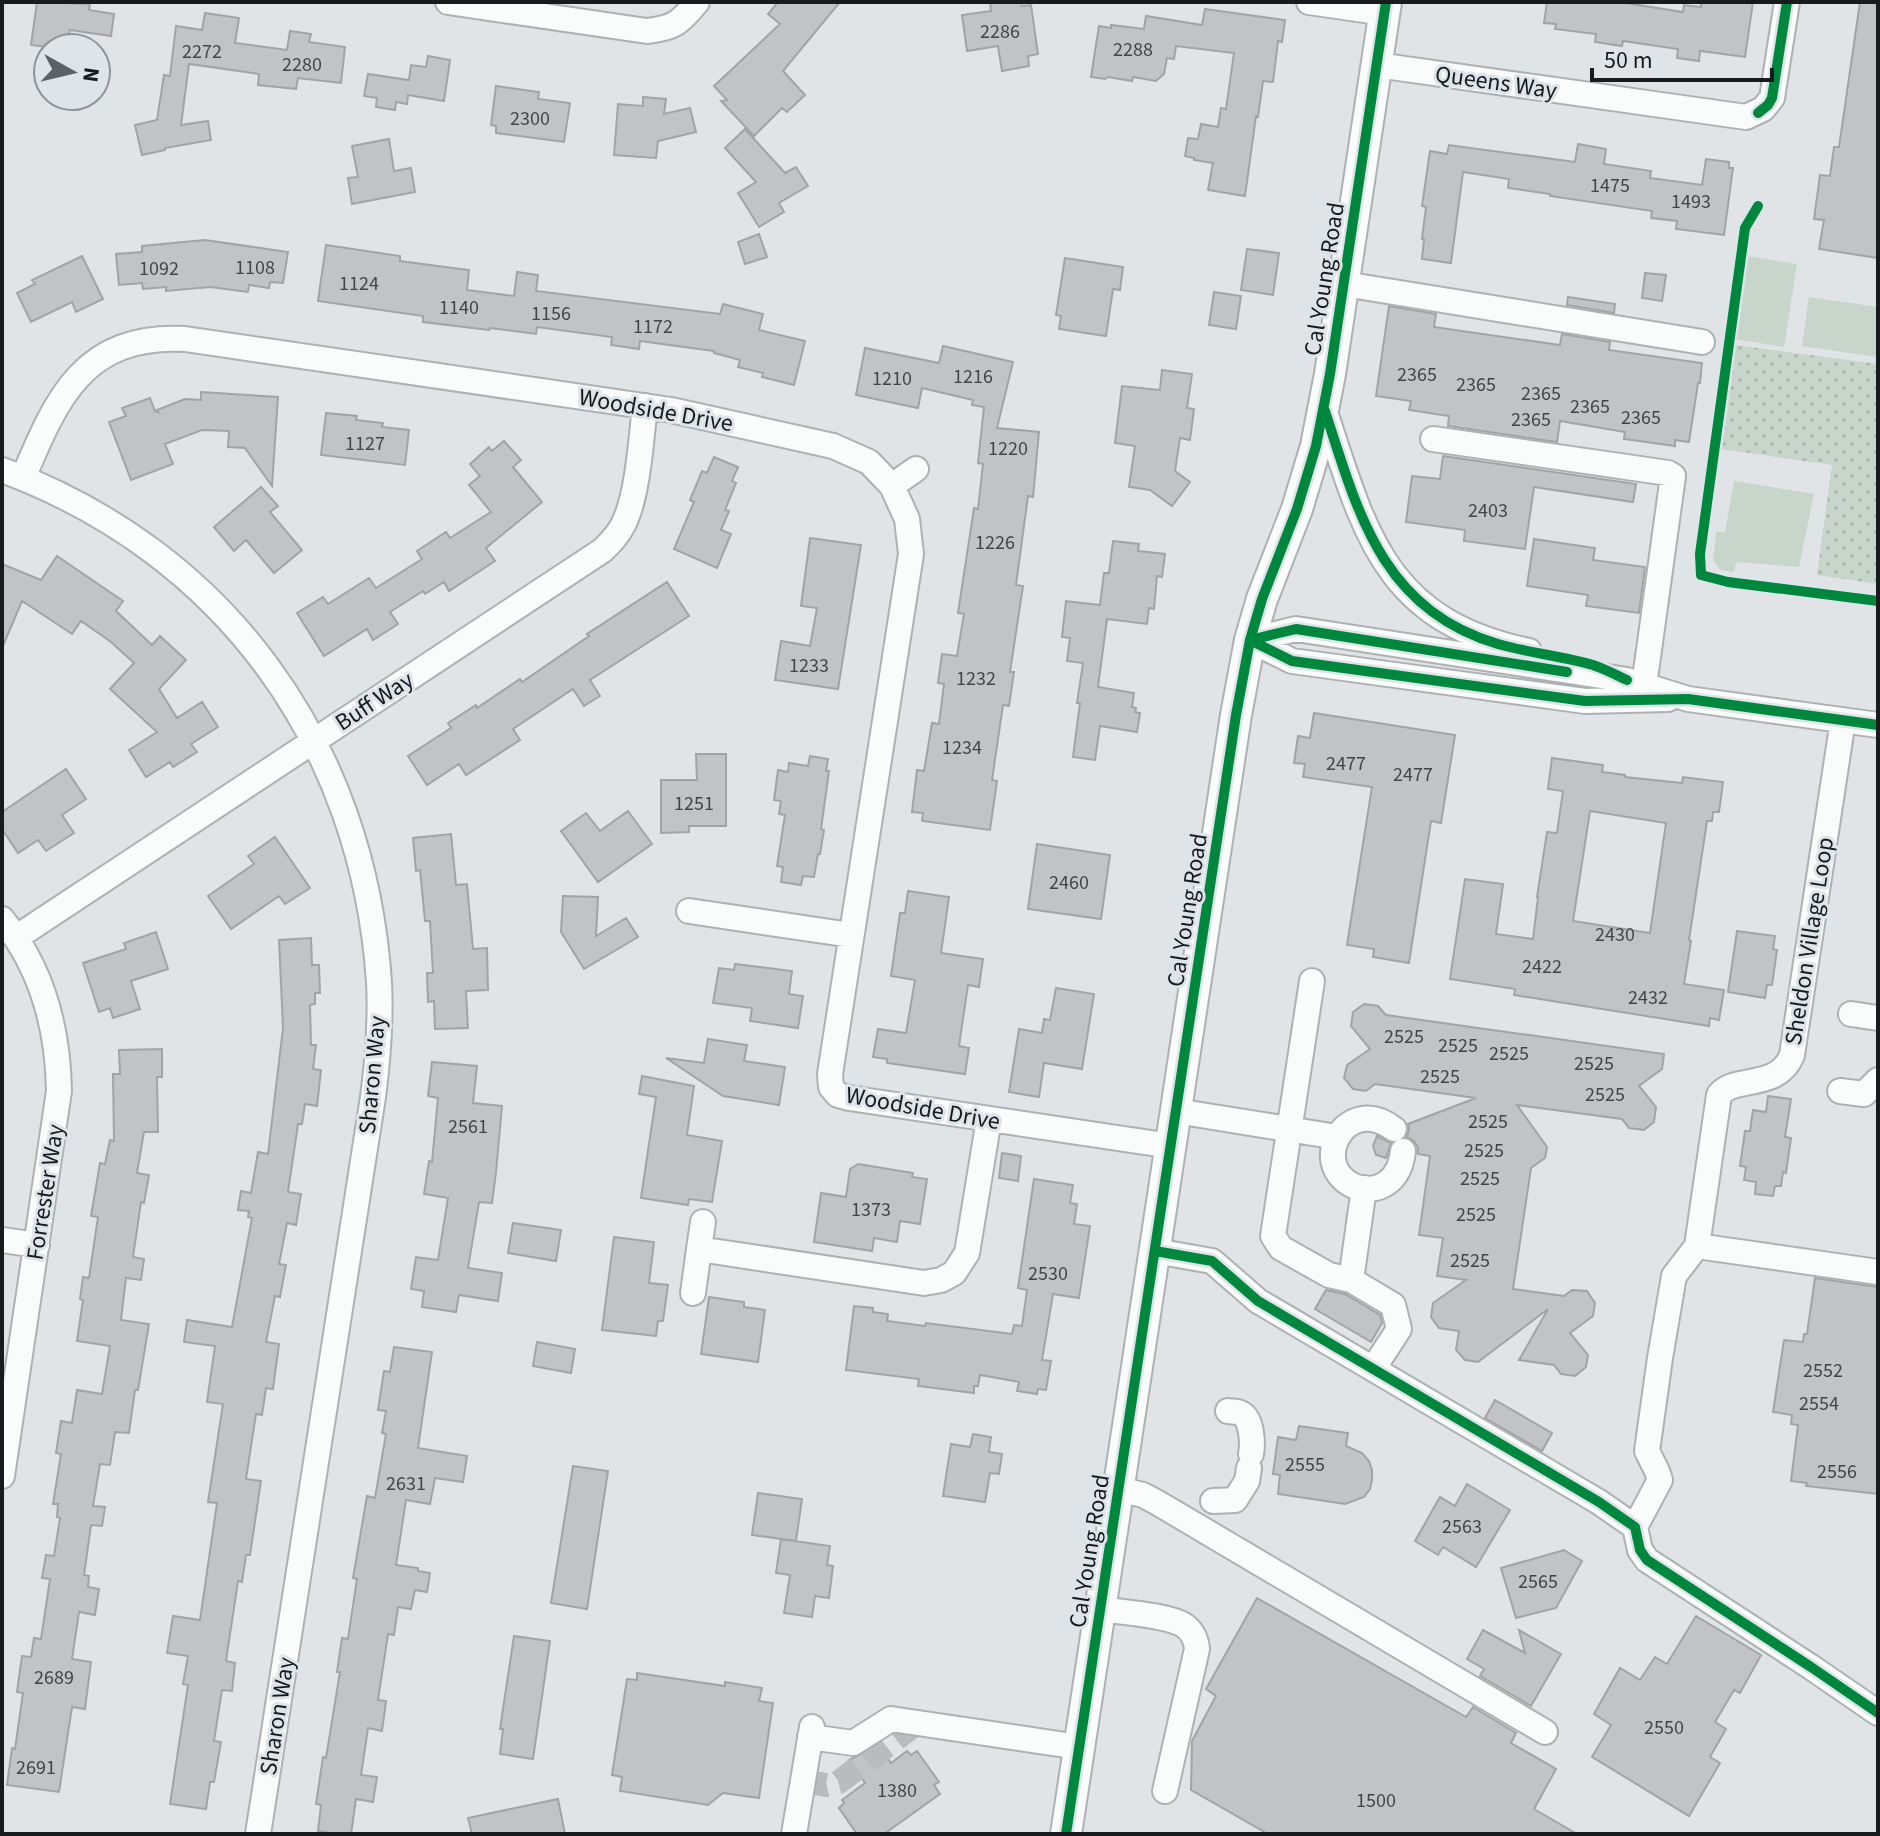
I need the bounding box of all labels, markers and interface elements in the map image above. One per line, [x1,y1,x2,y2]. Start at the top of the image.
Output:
house number: 2286 [980,18,1020,46]
north arrow [32,32,112,112]
scale bar [1592,32,1772,82]
house number: 2288 [1113,36,1153,64]
house number: 2272 [182,38,222,66]
text: 50 m [1604,43,1653,78]
house number: 2280 [282,51,322,79]
street label: Queens Way [1433,57,1559,108]
text: N [74,65,108,84]
house number: 2300 [510,105,550,133]
house number: 1475 [1590,172,1630,200]
house number: 1493 [1671,188,1711,216]
street label: Cal Young Road [1295,200,1354,358]
house number: 1108 [235,254,275,282]
house number: 1092 [139,255,179,283]
house number: 1124 [339,270,379,298]
house number: 1140 [439,294,479,322]
house number: 1156 [531,300,571,328]
house number: 1172 [633,313,673,341]
house number: 2365 [1397,361,1437,389]
house number: 1216 [953,363,993,391]
house number: 1210 [872,365,912,393]
house number: 2365 [1456,371,1496,399]
street label: Woodside Drive [576,380,736,441]
house number: 2365 [1521,380,1561,408]
house number: 2365 [1570,393,1610,421]
house number: 2365 [1621,404,1661,432]
house number: 2365 [1511,406,1551,434]
house number: 1127 [345,430,385,458]
house number: 1220 [988,435,1028,463]
house number: 2403 [1468,497,1508,525]
house number: 1226 [975,529,1015,557]
house number: 1233 [789,652,829,680]
street label: Buff Way [328,663,421,740]
house number: 1232 [956,665,996,693]
house number: 1234 [942,734,982,762]
house number: 2477 [1326,750,1366,778]
house number: 2477 [1393,761,1433,789]
house number: 1251 [674,790,714,818]
street label: Cal Young Road [1158,831,1217,989]
street label: Sheldon Village Loop [1776,835,1843,1047]
house number: 2460 [1049,869,1089,897]
house number: 2430 [1595,921,1635,949]
house number: 2422 [1522,953,1562,981]
house number: 2432 [1628,984,1668,1012]
street label: Sharon Way [350,1014,395,1136]
house number: 2525 [1384,1023,1424,1051]
house number: 2525 [1438,1032,1478,1060]
house number: 2525 [1489,1040,1529,1068]
house number: 2525 [1574,1050,1614,1078]
house number: 2525 [1420,1063,1460,1091]
street label: Woodside Drive [843,1078,1003,1139]
house number: 2525 [1585,1081,1625,1109]
house number: 2525 [1468,1108,1508,1136]
house number: 2561 [448,1113,488,1141]
street label: Forrester Way [17,1122,73,1262]
house number: 2525 [1464,1137,1504,1165]
house number: 2525 [1460,1165,1500,1193]
house number: 1373 [851,1196,891,1224]
house number: 2525 [1456,1201,1496,1229]
house number: 2525 [1450,1247,1490,1275]
house number: 2530 [1028,1260,1068,1288]
house number: 2552 [1803,1357,1843,1385]
house number: 2554 [1799,1390,1839,1418]
house number: 2555 [1285,1451,1325,1479]
house number: 2556 [1817,1458,1857,1486]
house number: 2631 [386,1470,426,1498]
street label: Cal Young Road [1060,1472,1119,1630]
house number: 2563 [1442,1513,1482,1541]
house number: 2565 [1518,1568,1558,1596]
street label: Sharon Way [251,1655,304,1777]
house number: 2689 [34,1664,74,1692]
house number: 2550 [1644,1714,1684,1742]
house number: 2691 [16,1754,56,1782]
house number: 1380 [877,1777,917,1805]
house number: 1500 [1356,1787,1396,1815]

